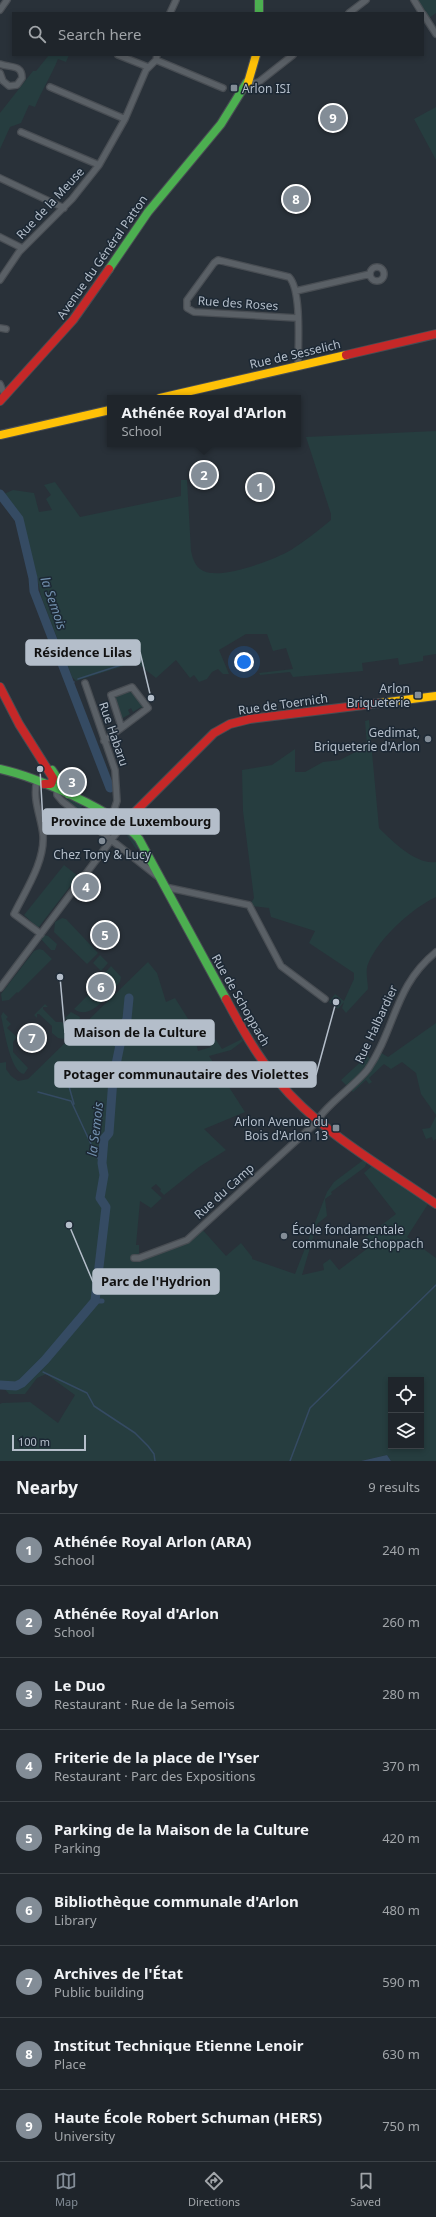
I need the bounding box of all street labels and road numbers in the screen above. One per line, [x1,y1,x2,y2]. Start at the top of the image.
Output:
street label: Rue de la Meuse [12,163,88,243]
street label: Avenue du Général Patton [53,192,151,322]
street label: Rue des Roses [197,292,279,314]
street label: Rue de Sesselich [248,335,342,373]
street label: Rue de Toernich [237,689,329,719]
street label: Rue Habaru [95,700,133,768]
street label: Rue de Schoppach [208,951,274,1049]
street label: Rue Halbardier [350,982,402,1066]
street label: Rue du Camp [190,1159,258,1223]

